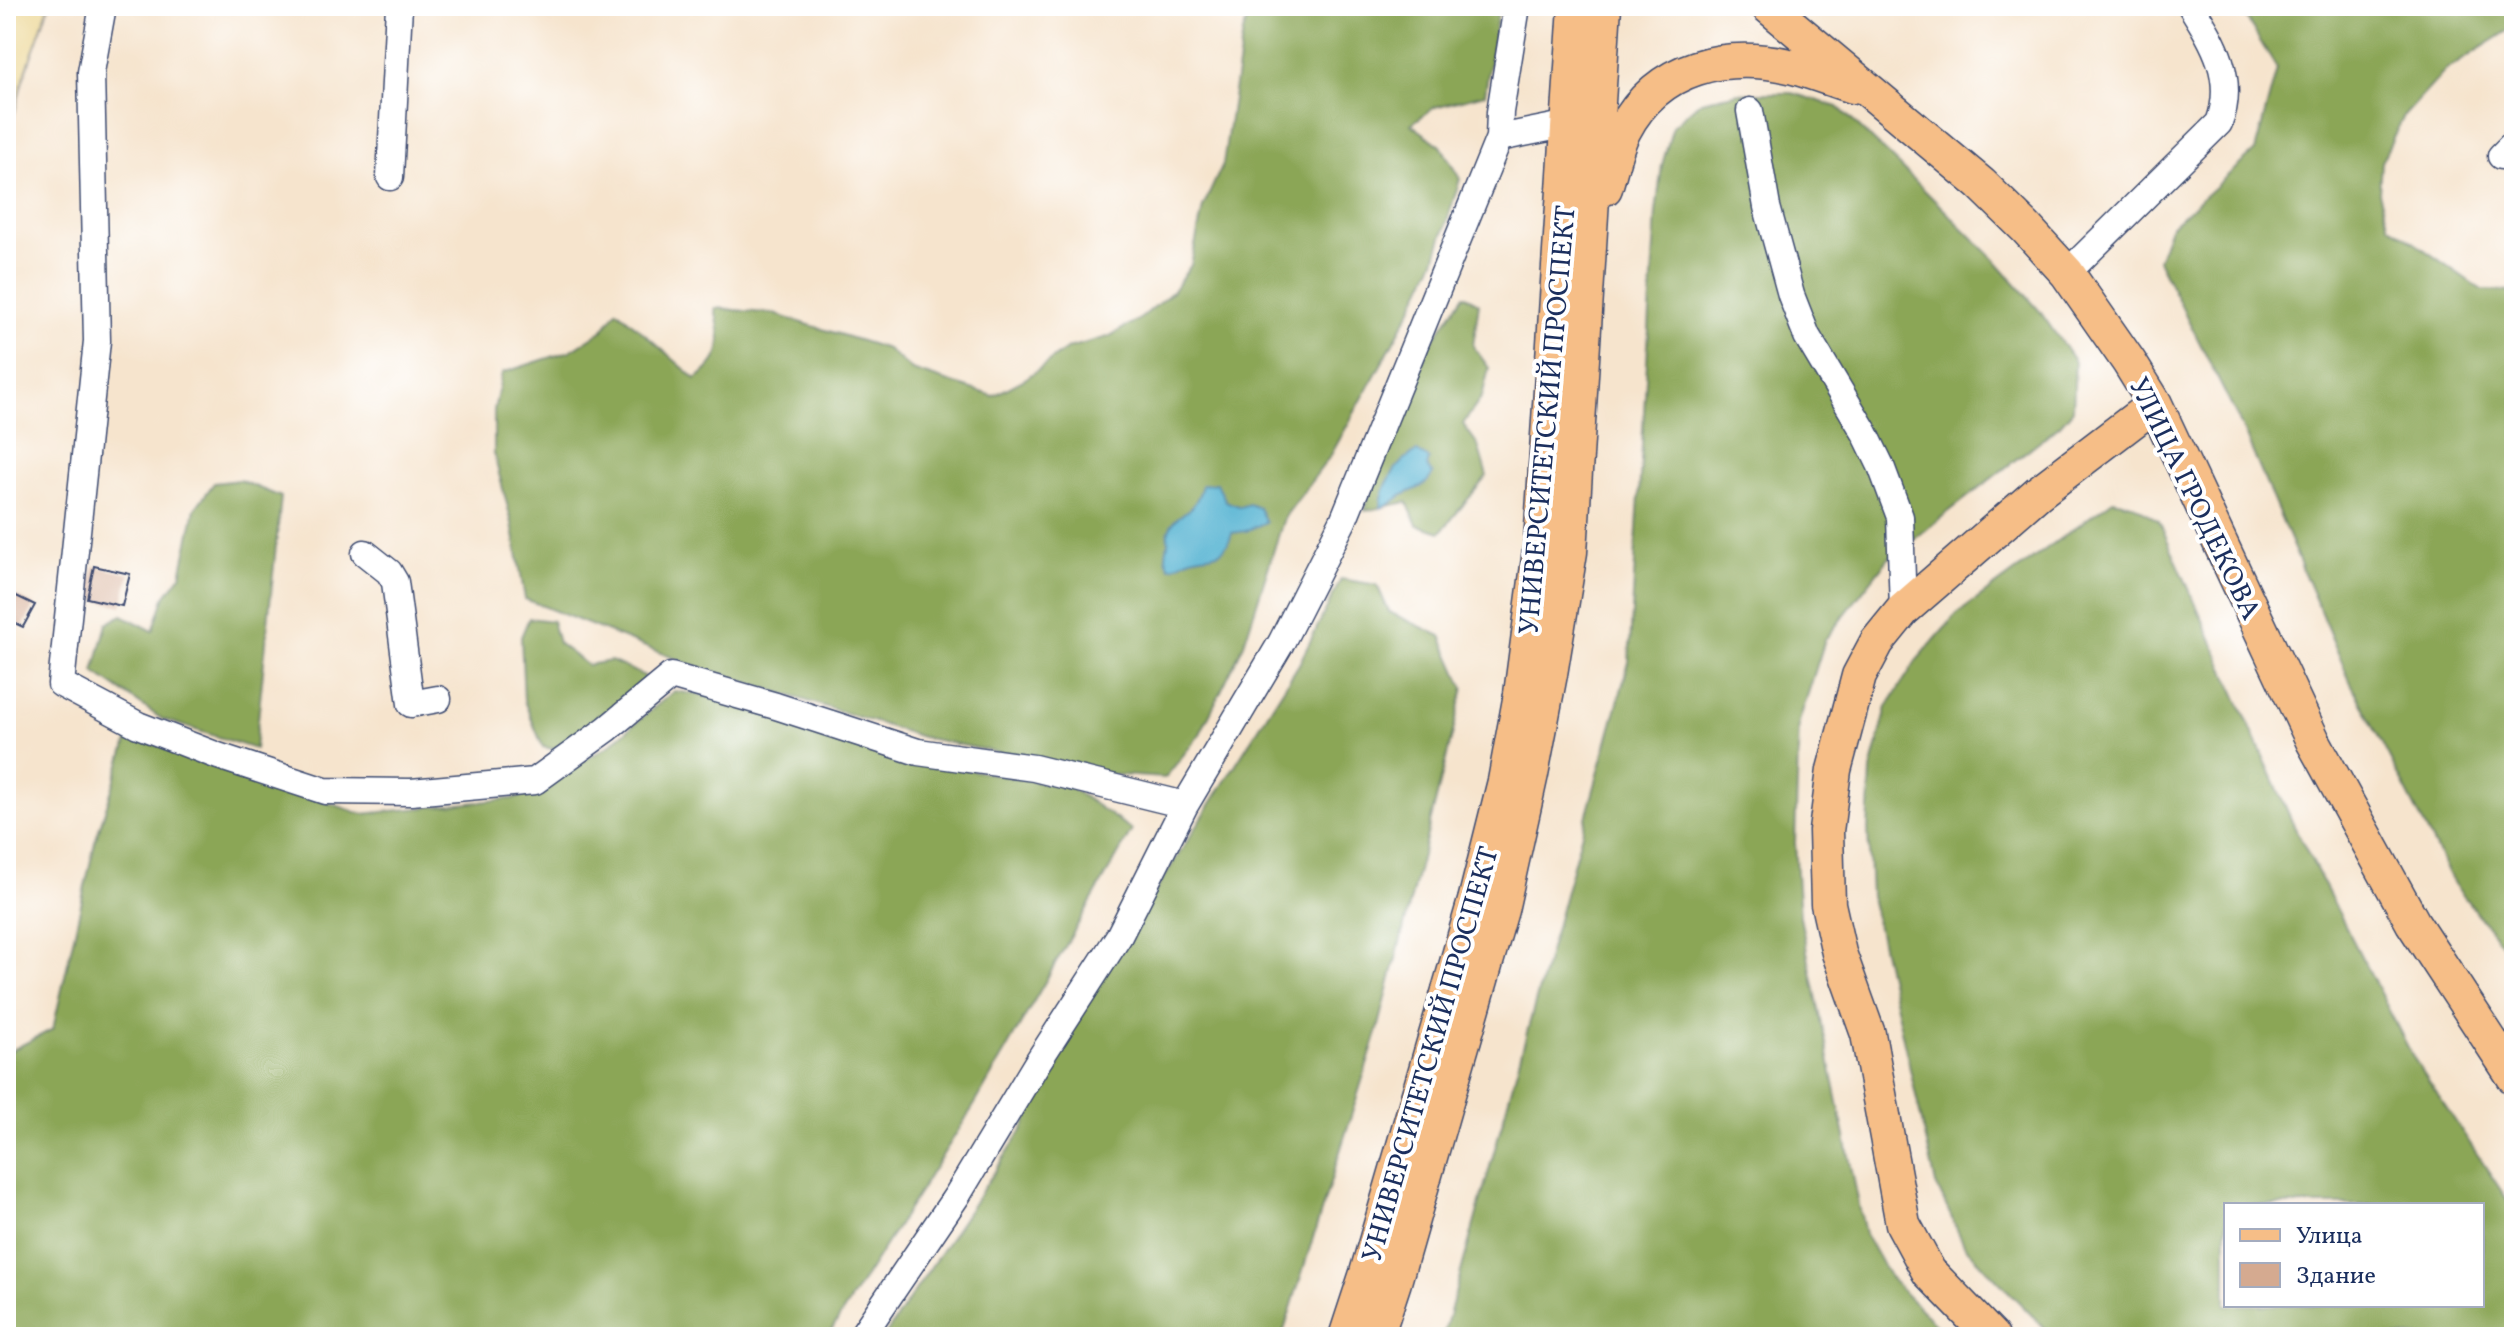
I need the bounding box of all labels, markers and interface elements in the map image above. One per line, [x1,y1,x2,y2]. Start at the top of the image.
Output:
street label: УНИВЕРСИТЕТСКИЙ ПРОСПЕКТ [1510,204,1587,637]
street label: УЛИЦА ГРОДЕКОВА [2118,371,2270,627]
street label: УНИВЕРСИТЕТСКИЙ ПРОСПЕКТ [1353,842,1510,1267]
legend [2224,1203,2484,1307]
text: Улица [2296,1220,2363,1254]
text: Здание [2296,1260,2376,1294]

